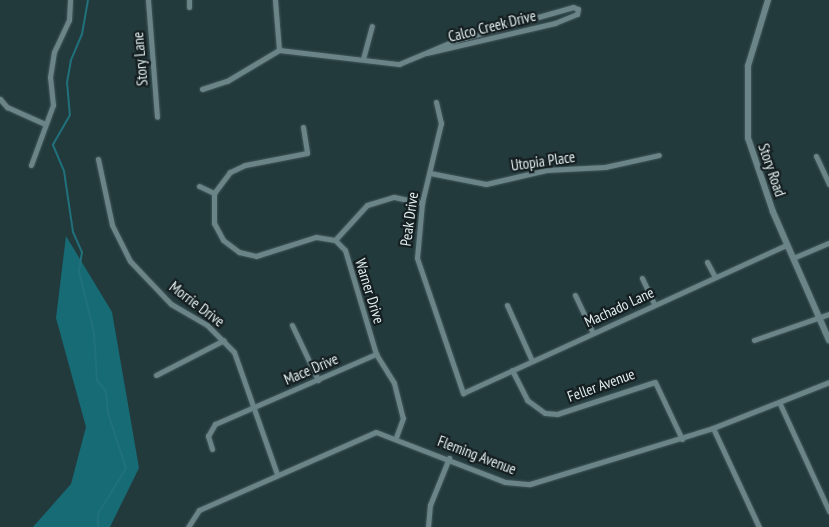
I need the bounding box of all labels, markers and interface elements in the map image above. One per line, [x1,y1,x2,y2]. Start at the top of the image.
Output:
street label: Calco Creek Drive [446,6,538,46]
street label: Story Lane [129,31,151,87]
street label: Story Road [754,141,790,199]
street label: Utopia Place [510,148,576,174]
street label: Peak Drive [396,191,422,247]
street label: Warner Drive [352,256,388,326]
street label: Morrie Drive [166,278,228,330]
street label: Machado Lane [581,283,657,331]
street label: Mace Drive [281,350,341,388]
street label: Feller Avenue [565,364,637,406]
street label: Fleming Avenue [435,432,519,478]

